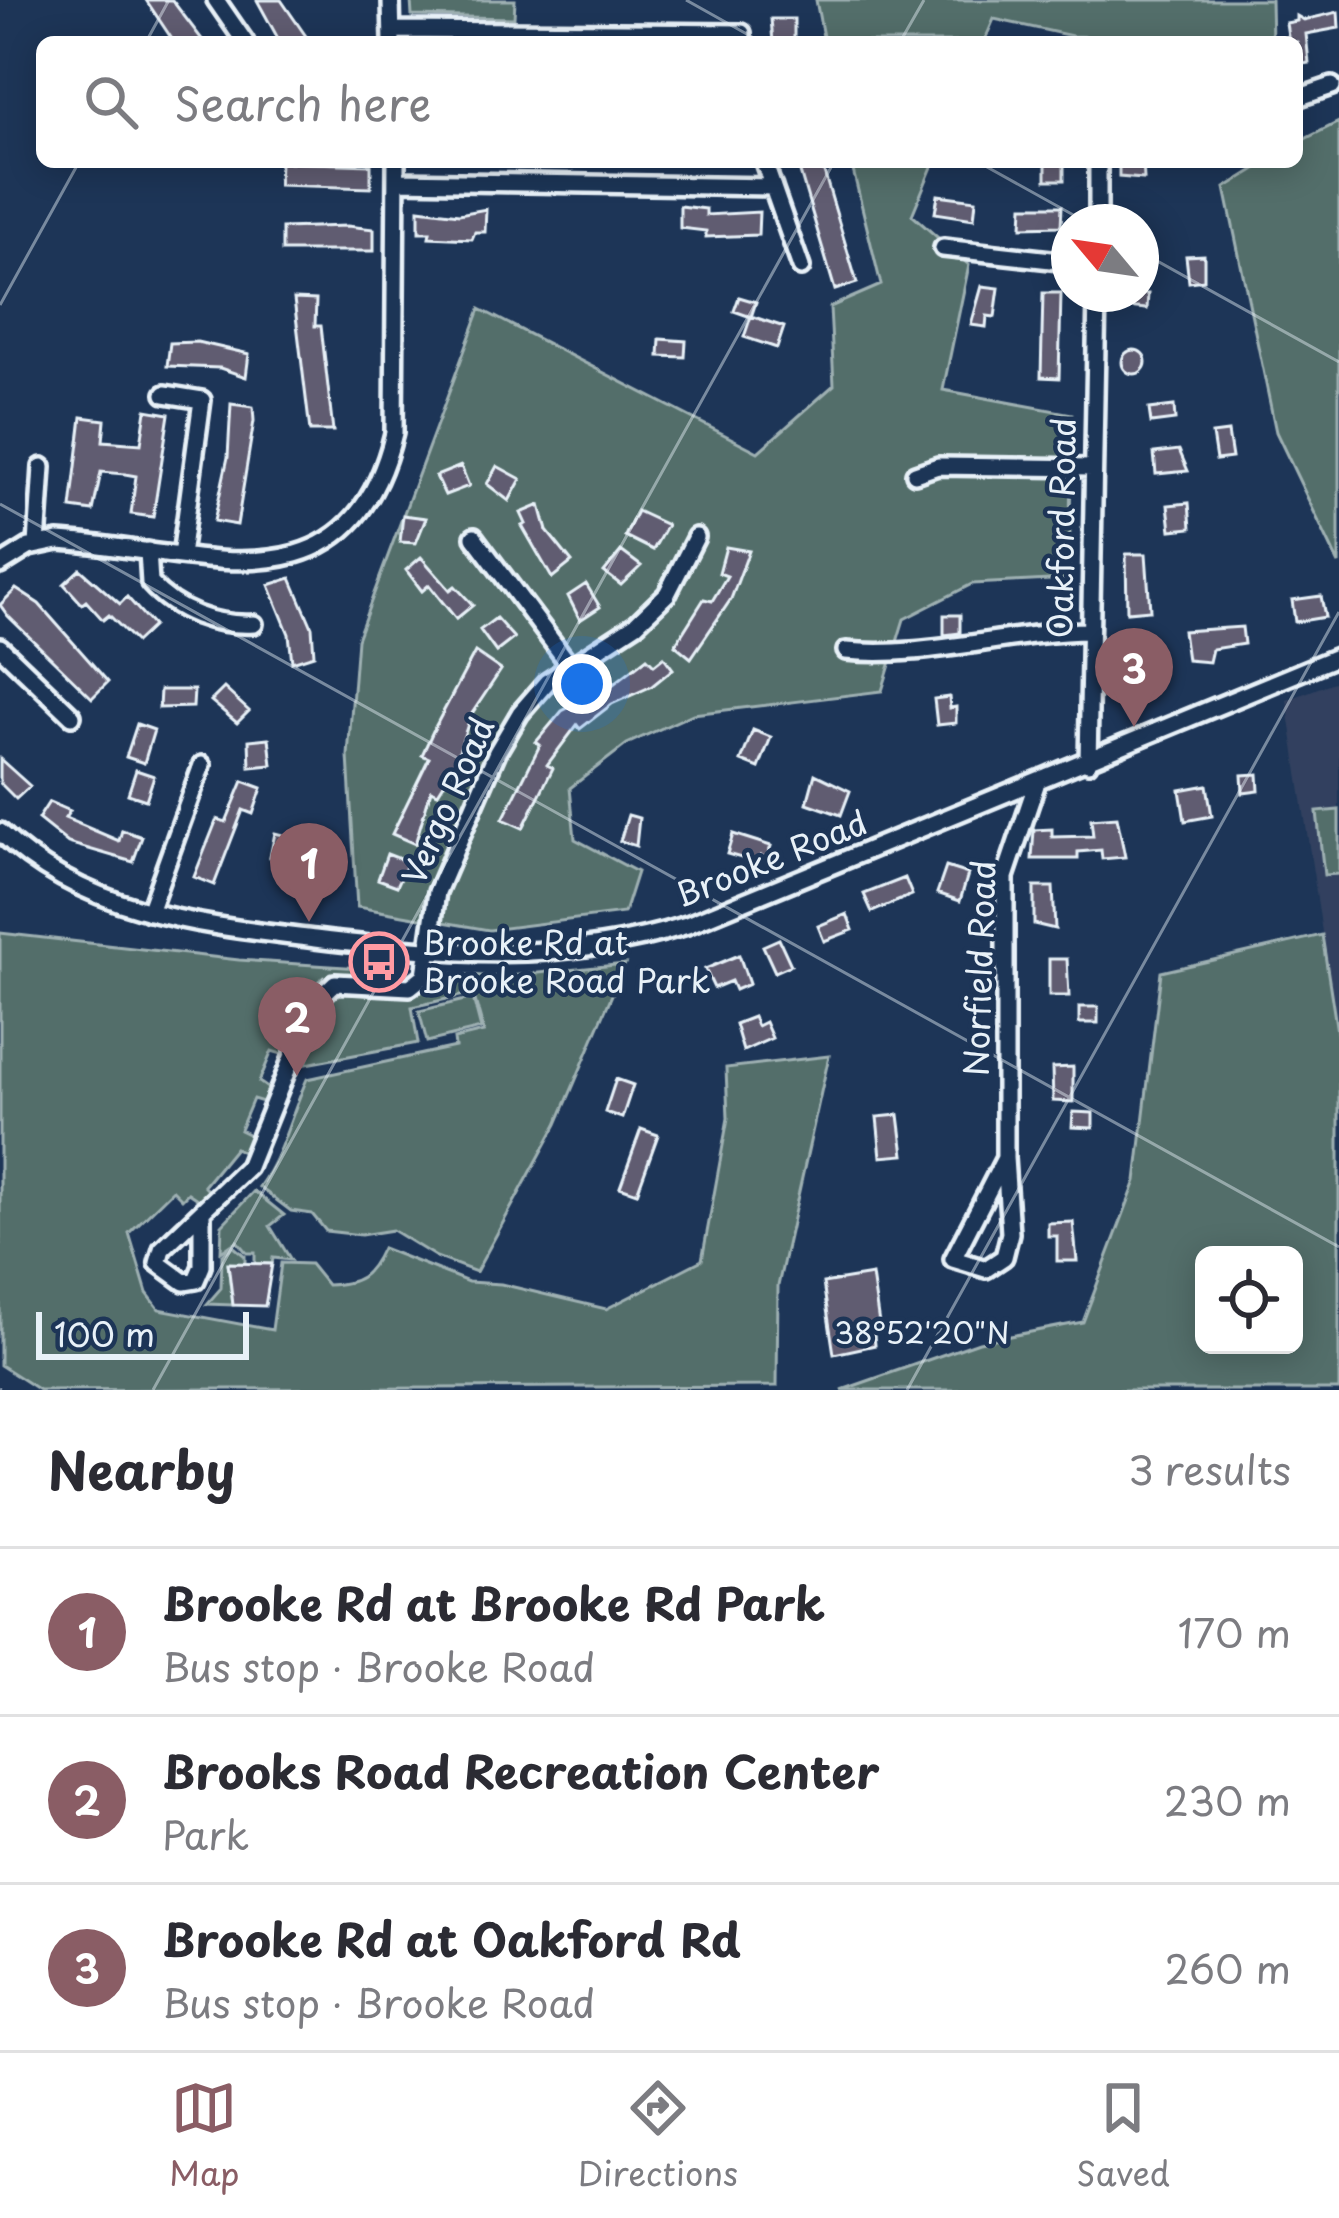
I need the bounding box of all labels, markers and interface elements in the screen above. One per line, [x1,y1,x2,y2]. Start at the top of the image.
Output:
search box [36,36,1303,168]
text: Search here [174,68,431,136]
icon: search [78,69,144,135]
north arrow [1051,204,1159,312]
street label: Oakford Road [1033,417,1087,639]
pin: 3 [1095,628,1173,727]
your location [552,654,612,714]
street label: Vergo Road [387,708,505,892]
street label: Brooke Road [667,796,874,918]
pin: 1 [270,823,348,922]
street label: Norfield Road [949,859,1007,1077]
place label: Brooke Rd at Brooke Road Park [421,916,711,1004]
bus stop icon: Brooke Rd at Brooke Road Park [348,931,410,993]
pin: 2 [258,977,336,1076]
map controls [1195,1246,1303,1354]
button: locate [1195,1246,1303,1354]
scale bar [36,1306,249,1359]
text: 100 m [54,1308,155,1358]
text: 38°52'20"N [834,1309,1010,1354]
text: Nearby [48,1430,235,1507]
text: 3 results [1128,1439,1291,1498]
text: Brooke Rd at Brooke Rd Park [162,1568,825,1636]
text: 1 [78,1602,96,1661]
text: 170 m [1178,1602,1291,1661]
text: Bus stop · Brooke Road [162,1636,595,1695]
text: Brooks Road Recreation Center [162,1736,880,1804]
text: 2 [73,1770,101,1829]
text: 230 m [1164,1770,1291,1829]
text: Park [162,1804,249,1863]
text: Brooke Rd at Oakford Rd [162,1904,741,1972]
text: 3 [74,1938,100,1997]
text: 260 m [1164,1938,1291,1997]
text: Bus stop · Brooke Road [162,1972,595,2031]
tab: Map [169,2075,240,2197]
tab: Directions [578,2075,738,2197]
tab: Saved [1076,2075,1170,2197]

